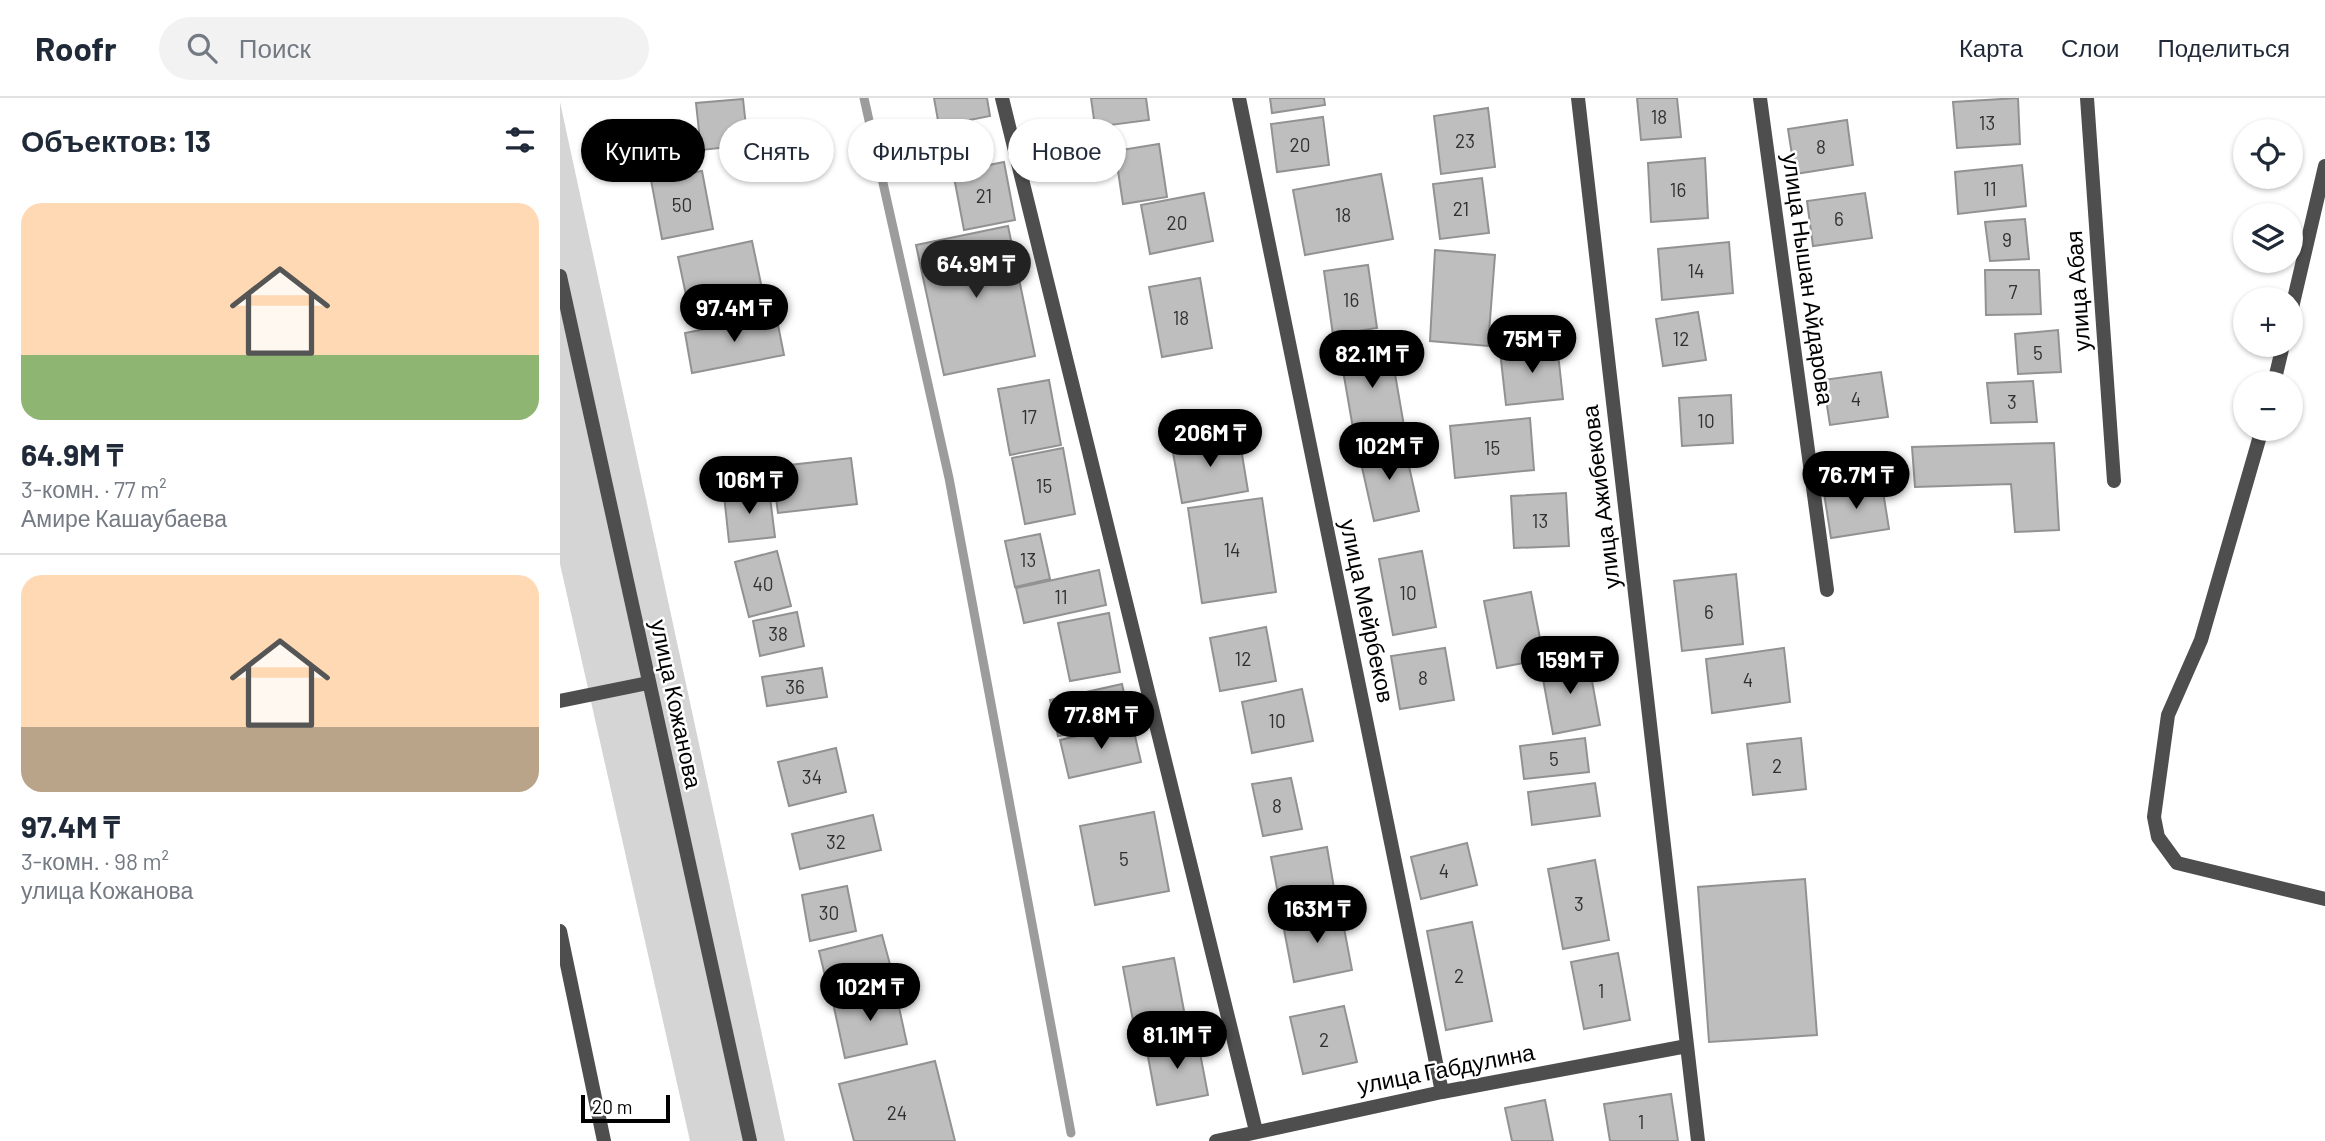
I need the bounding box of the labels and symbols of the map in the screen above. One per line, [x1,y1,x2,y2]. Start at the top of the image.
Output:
house number: 18 [1651,105,1667,128]
house number: 13 [1979,111,1995,134]
house number: 23 [1455,129,1475,152]
house number: 20 [1290,133,1310,156]
house number: 8 [1816,135,1826,158]
street label: улица Нышан Айдарова [1777,151,1841,407]
house number: 11 [1983,177,1997,200]
house number: 16 [1670,178,1686,201]
house number: 21 [976,184,992,207]
house number: 50 [672,193,692,216]
house number: 21 [1453,197,1469,220]
house number: 18 [1335,203,1351,226]
house number: 6 [1834,207,1844,230]
house number: 20 [1167,211,1187,234]
house number: 9 [2002,228,2012,251]
street label: улица Абая [2059,230,2095,352]
pin: 64.9M ₸ [911,240,1041,300]
house number: 14 [1687,259,1705,282]
house number: 7 [2009,280,2018,303]
pin: 97.4M ₸ [669,285,799,344]
house number: 16 [1343,288,1359,311]
house number: 18 [1173,306,1189,329]
pin: 75M ₸ [1483,316,1581,375]
house number: 12 [1673,327,1689,350]
pin: 82.1M ₸ [1307,330,1437,390]
house number: 5 [2033,341,2043,364]
house number: 4 [1851,387,1861,410]
house number: 3 [2007,390,2017,413]
street label: улица Ажибекова [1575,403,1625,591]
house number: 17 [1021,405,1037,428]
house number: 10 [1697,409,1715,432]
pin: 206M ₸ [1153,410,1267,469]
pin: 102M ₸ [1332,422,1446,482]
house number: 15 [1484,436,1500,459]
pin: 76.7M ₸ [1791,452,1921,511]
pin: 106M ₸ [692,456,806,516]
house number: 15 [1036,474,1052,497]
house number: 13 [1532,509,1548,532]
street label: улица Мейрбеков [1335,517,1401,705]
house number: 14 [1223,538,1241,561]
house number: 13 [1020,548,1036,571]
house number: 40 [752,572,774,595]
house number: 10 [1399,581,1417,604]
house number: 11 [1054,585,1068,608]
house number: 6 [1704,600,1714,623]
street label: улица Кожанова [645,617,709,791]
house number: 38 [768,622,788,645]
pin: 159M ₸ [1513,636,1627,696]
house number: 12 [1235,647,1251,670]
house number: 8 [1418,666,1428,689]
house number: 4 [1743,668,1753,691]
house number: 36 [785,675,805,698]
pin: 77.8M ₸ [1036,692,1166,751]
house number: 10 [1268,709,1286,732]
house number: 5 [1549,747,1559,770]
house number: 2 [1772,754,1782,777]
house number: 34 [802,765,822,788]
house number: 8 [1272,794,1282,817]
house number: 32 [826,830,846,853]
house number: 5 [1119,847,1129,870]
house number: 4 [1439,859,1449,882]
pin: 163M ₸ [1260,886,1374,945]
house number: 3 [1574,892,1584,915]
house number: 30 [819,901,839,924]
pin: 102M ₸ [813,964,927,1023]
house number: 2 [1454,964,1464,987]
house number: 1 [1598,979,1604,1002]
pin: 81.1M ₸ [1112,1012,1242,1071]
house number: 2 [1319,1028,1329,1051]
street label: улица Габдулина [1355,1037,1537,1099]
scale bar [581,1092,670,1124]
house number: 24 [887,1101,907,1124]
house number: 1 [1638,1110,1644,1133]

